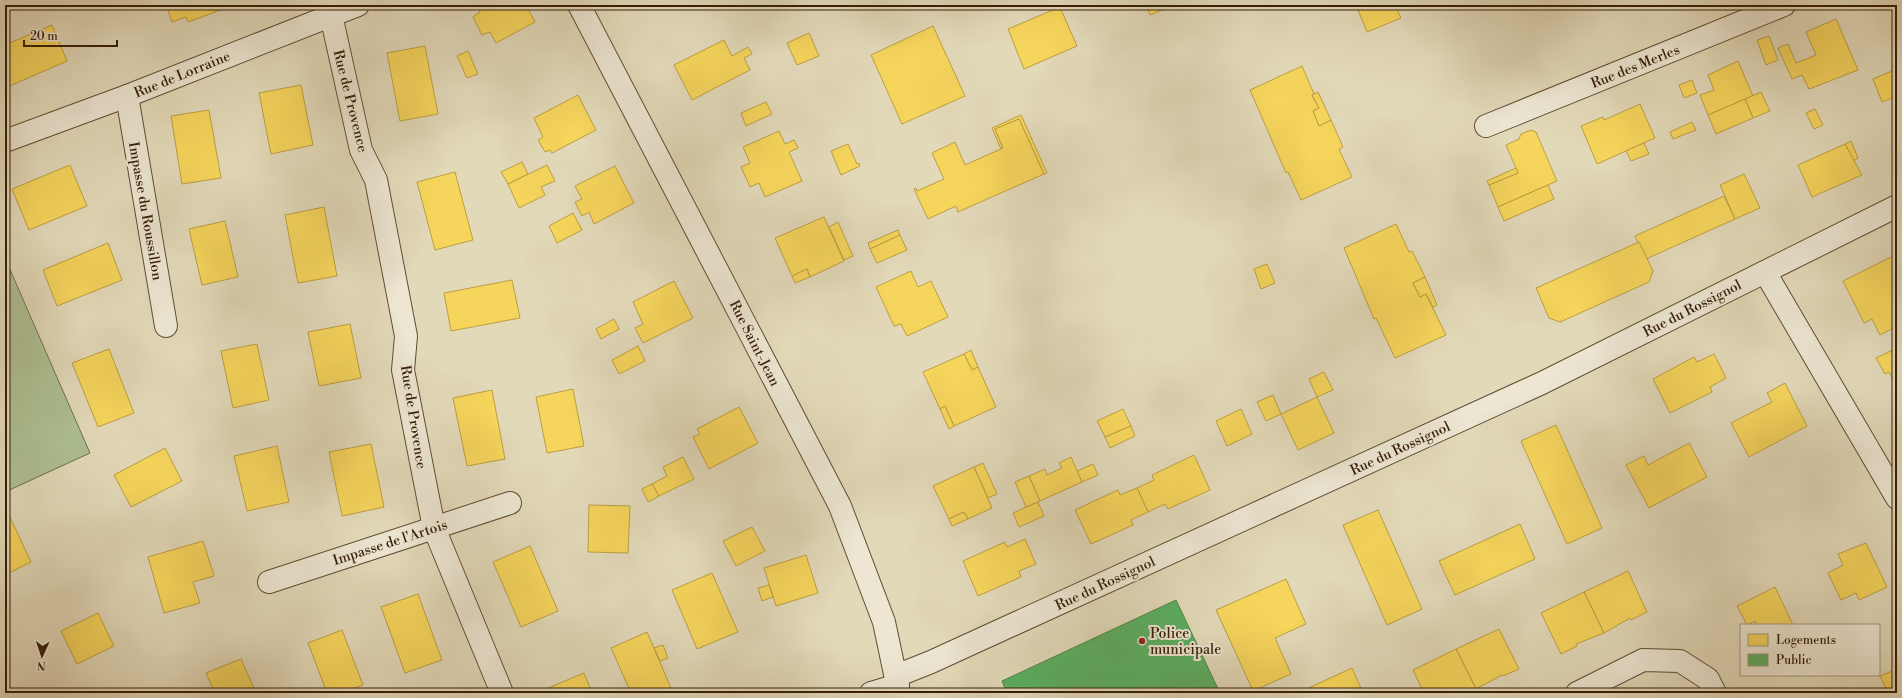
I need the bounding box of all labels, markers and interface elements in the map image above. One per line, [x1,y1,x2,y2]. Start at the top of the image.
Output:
scale bar [24,22,117,48]
text: 20 m [30,29,58,44]
street label: Rue des Merles [1588,41,1682,93]
street label: Rue de Lorraine [132,47,233,102]
street label: Rue de Provence [329,48,371,154]
street label: Impasse du Roussillon [124,140,166,283]
street label: Rue du Rossignol [1640,276,1745,342]
street label: Rue Saint-Jean [725,297,784,390]
street label: Rue de Provence [396,364,430,470]
street label: Rue du Rossignol [1348,418,1453,480]
street label: Impasse de l'Artois [331,516,450,570]
street label: Rue du Rossignol [1053,553,1158,615]
legend [1740,624,1880,676]
place label: Police municipale [1150,625,1221,659]
text: Logements [1776,633,1836,648]
north arrow [22,636,62,676]
marker: Police municipale [1137,636,1147,646]
text: Public [1776,653,1812,668]
text: N [37,658,46,672]

